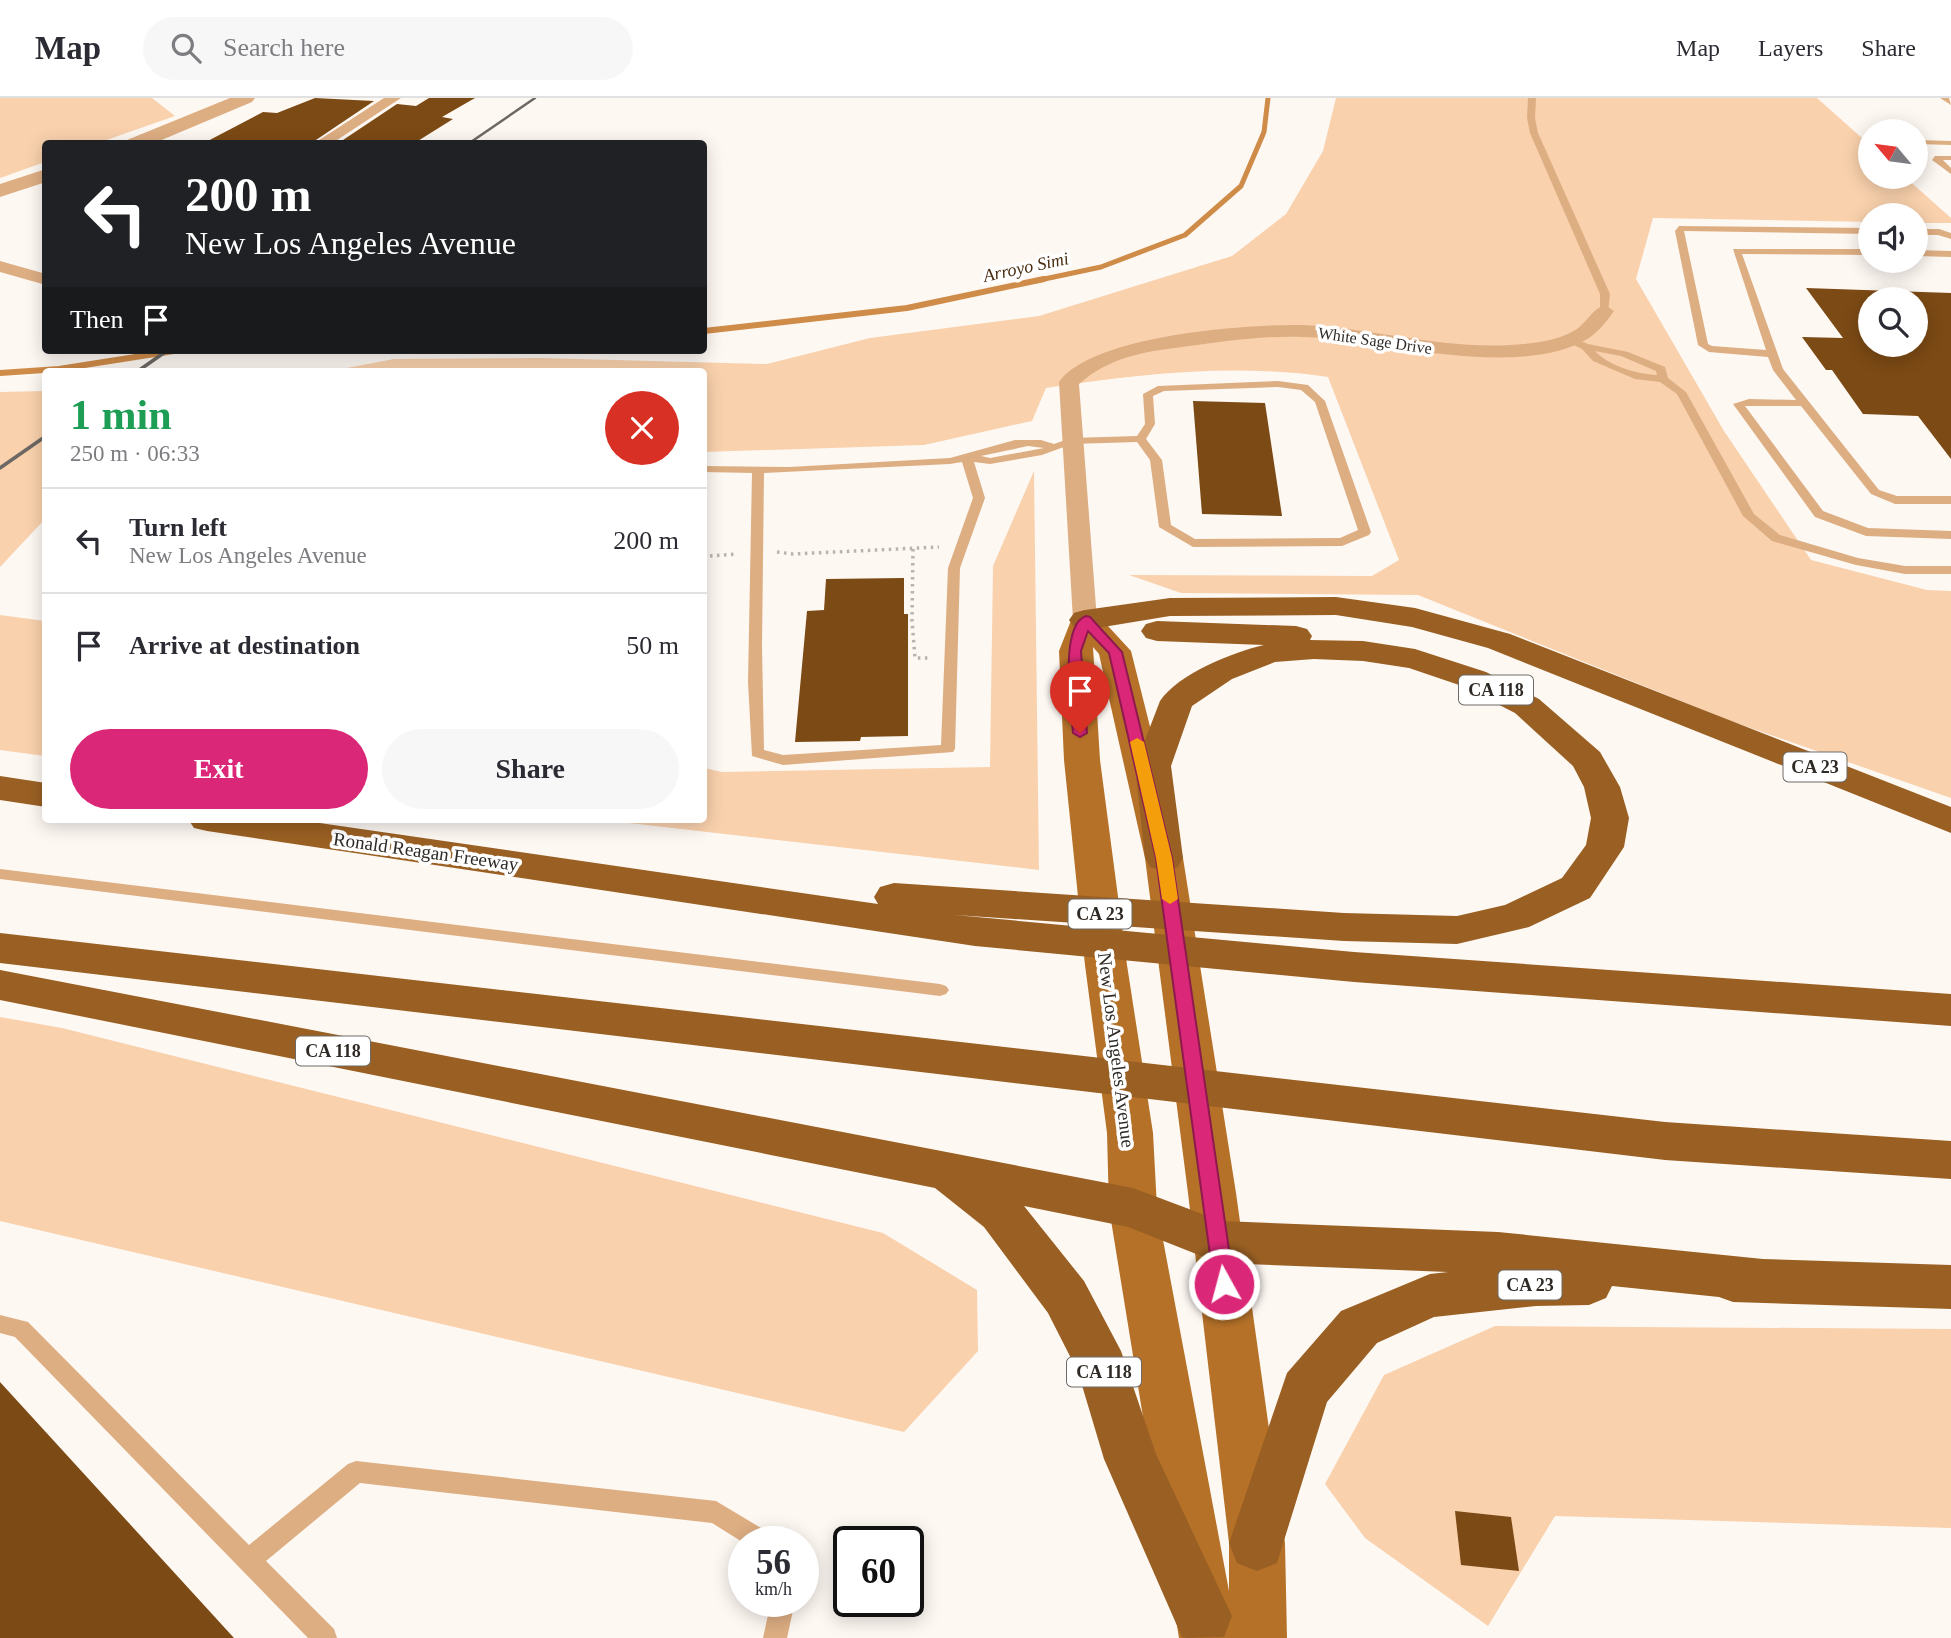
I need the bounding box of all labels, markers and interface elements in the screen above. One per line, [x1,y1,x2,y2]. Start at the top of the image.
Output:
search box [143,17,633,80]
icon: search [167,29,205,67]
text: Map [35,30,101,66]
text: Search here [223,33,345,62]
text: Map [1676,35,1720,61]
text: Layers [1758,35,1823,61]
text: Share [1861,35,1916,61]
north arrow [1858,119,1928,189]
map controls [1858,119,1928,357]
text: 200 m [185,167,312,222]
icon: left [70,168,161,259]
button: sound [1858,203,1928,273]
text: New Los Angeles Avenue [185,225,516,261]
water label: Arroyo Simi [980,248,1071,286]
button: search [1858,287,1928,357]
icon: arrive [137,301,175,339]
text: Then [70,305,123,334]
street label: White Sage Drive [1317,324,1433,358]
button: close [605,391,679,465]
text: 1 min [70,392,172,438]
text: 250 m · 06:33 [70,441,200,466]
text: Turn left [129,513,227,542]
icon: left [70,522,108,560]
text: 200 m [613,526,679,555]
text: New Los Angeles Avenue [129,543,367,568]
icon: arrive [70,627,108,665]
text: Arrive at destination [129,631,360,660]
text: 50 m [626,631,679,660]
pin [1050,661,1110,733]
icon: arrive [1061,672,1099,710]
road number: CA 118 [1459,676,1533,704]
button: Exit [70,729,368,809]
button: Share [382,729,679,809]
road number: CA 23 [1784,752,1846,782]
street label: Ronald Reagan Freeway [332,828,520,875]
road number: CA 23 [1068,900,1132,928]
street label: New Los Angeles Avenue [1094,951,1139,1149]
road number: CA 118 [296,1036,370,1066]
position arrow [1187,1247,1261,1321]
road number: CA 23 [1498,1270,1562,1300]
road number: CA 118 [1067,1358,1141,1386]
speed limit sign: 60 [833,1526,924,1617]
text: 56 [756,1543,791,1582]
text: km/h [755,1579,792,1599]

